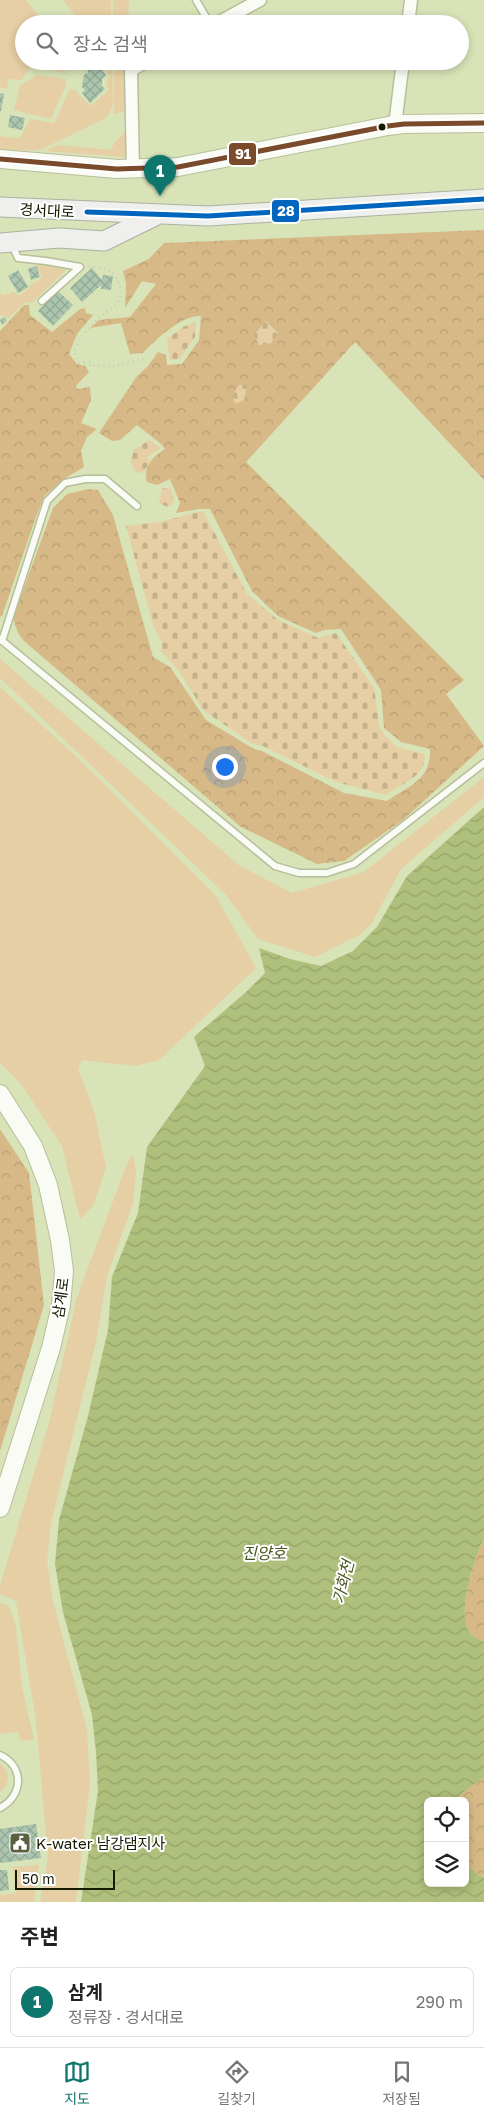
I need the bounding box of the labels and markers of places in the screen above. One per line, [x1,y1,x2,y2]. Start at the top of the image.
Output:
unlabelled marker [377,122,387,132]
pin: 1 [144,155,176,196]
public building icon: K-water 남강댐지사 [8,1831,32,1855]
place label: K-water 남강댐지사 [36,1834,166,1852]

